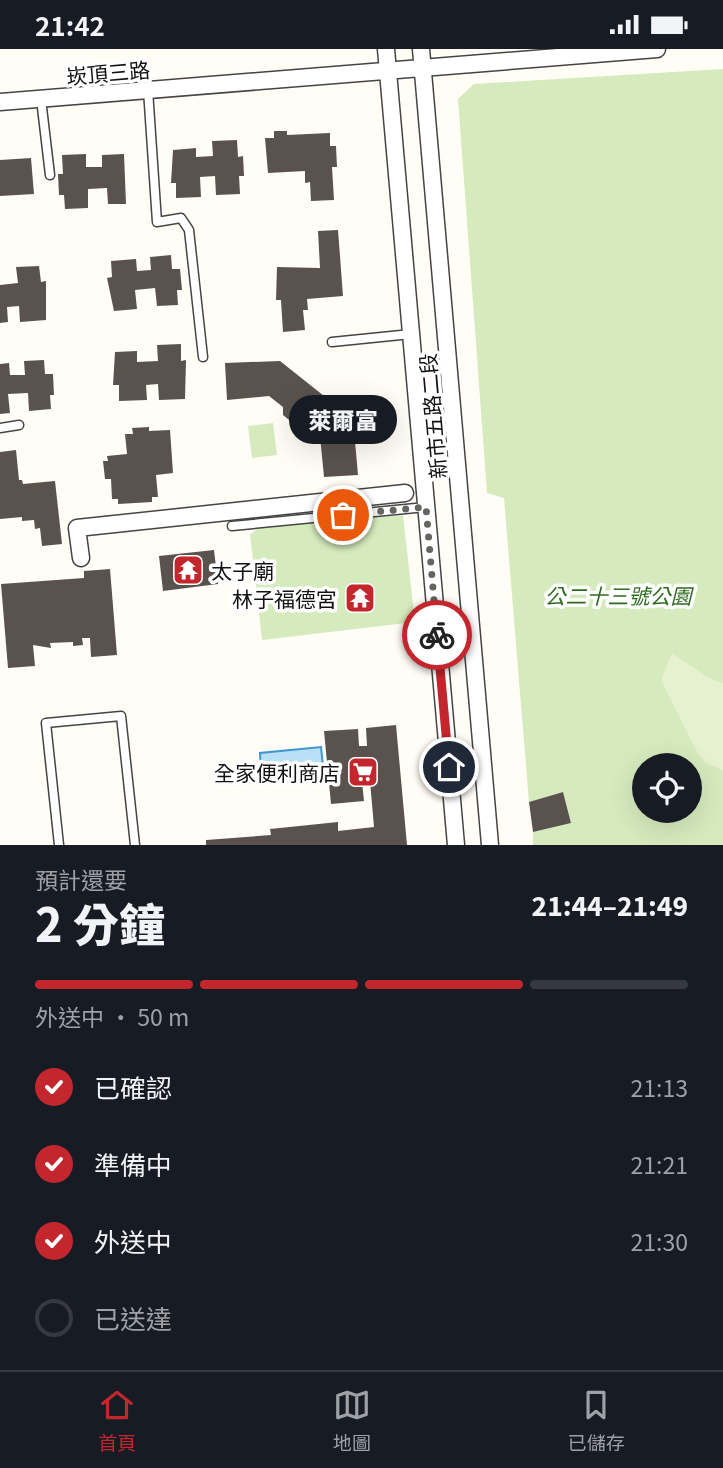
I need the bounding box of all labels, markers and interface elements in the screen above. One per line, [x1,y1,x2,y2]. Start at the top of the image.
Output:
text: 21:42 [35,6,105,43]
street label: 崁頂三路 [65,53,151,91]
street label: 新市五路二段 [412,352,452,480]
callout: 萊爾富 [289,396,397,445]
text: 萊爾富 [309,402,378,436]
pin [313,485,373,545]
icon: bag [324,496,362,534]
temple icon: 太子廟 [171,553,205,587]
place label: 太子廟 [211,555,274,585]
park label: 公二十三號公園 [545,580,694,610]
temple icon: 林子福德宮 [343,581,377,615]
place label: 林子福德宮 [232,583,337,613]
courier [402,600,472,670]
icon: bike [418,616,456,654]
pin [419,737,479,797]
icon: home [430,748,468,786]
map controls [632,753,702,823]
button: locate [632,753,702,823]
supermarket icon: 全家便利商店 [346,755,380,789]
place label: 全家便利商店 [214,757,340,787]
text: 預計還要 [35,862,127,896]
text: 21:44–21:49 [532,886,688,923]
text: 2 分鐘 [35,889,165,955]
text: 外送中 · 50 m [35,999,189,1033]
icon: check [35,1068,73,1106]
text: 已確認 [94,1068,172,1105]
text: 21:13 [631,1070,688,1104]
icon: check [35,1145,73,1183]
text: 準備中 [94,1145,172,1182]
text: 21:21 [631,1147,688,1181]
icon: check [35,1222,73,1260]
text: 外送中 [94,1222,172,1259]
text: 21:30 [631,1224,688,1258]
text: 已送達 [94,1299,172,1336]
tab: 首頁 [98,1386,136,1455]
tab: 地圖 [333,1386,371,1455]
tab: 已儲存 [568,1386,625,1455]

